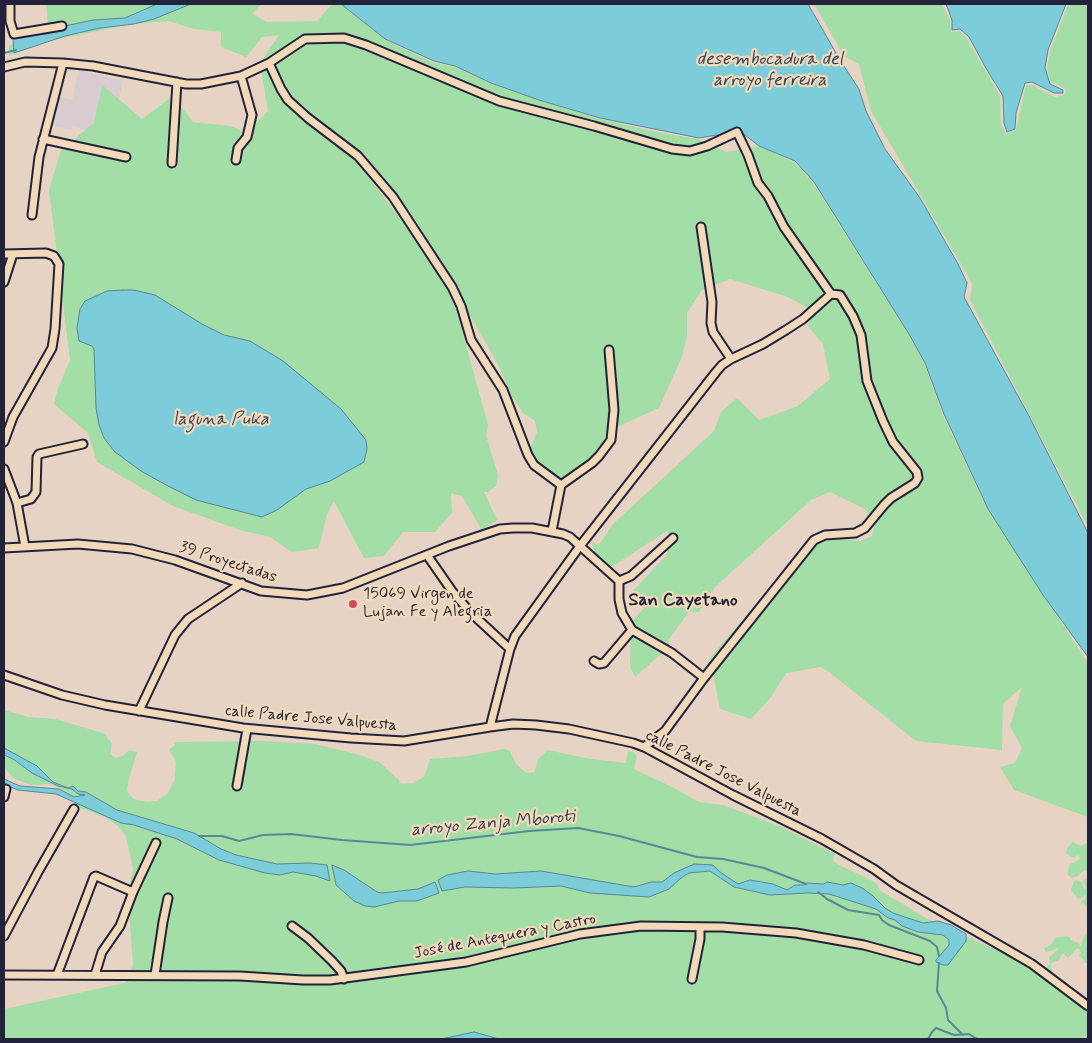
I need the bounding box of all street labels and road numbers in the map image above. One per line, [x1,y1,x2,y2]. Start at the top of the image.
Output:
street label: 39 Proyectadas [177,538,279,588]
street label: calle Padre Jose Valpuesta [224,702,398,736]
street label: calle Padre Jose Valpuesta [642,726,804,822]
street label: José de Antequera y Castro [413,910,597,964]

